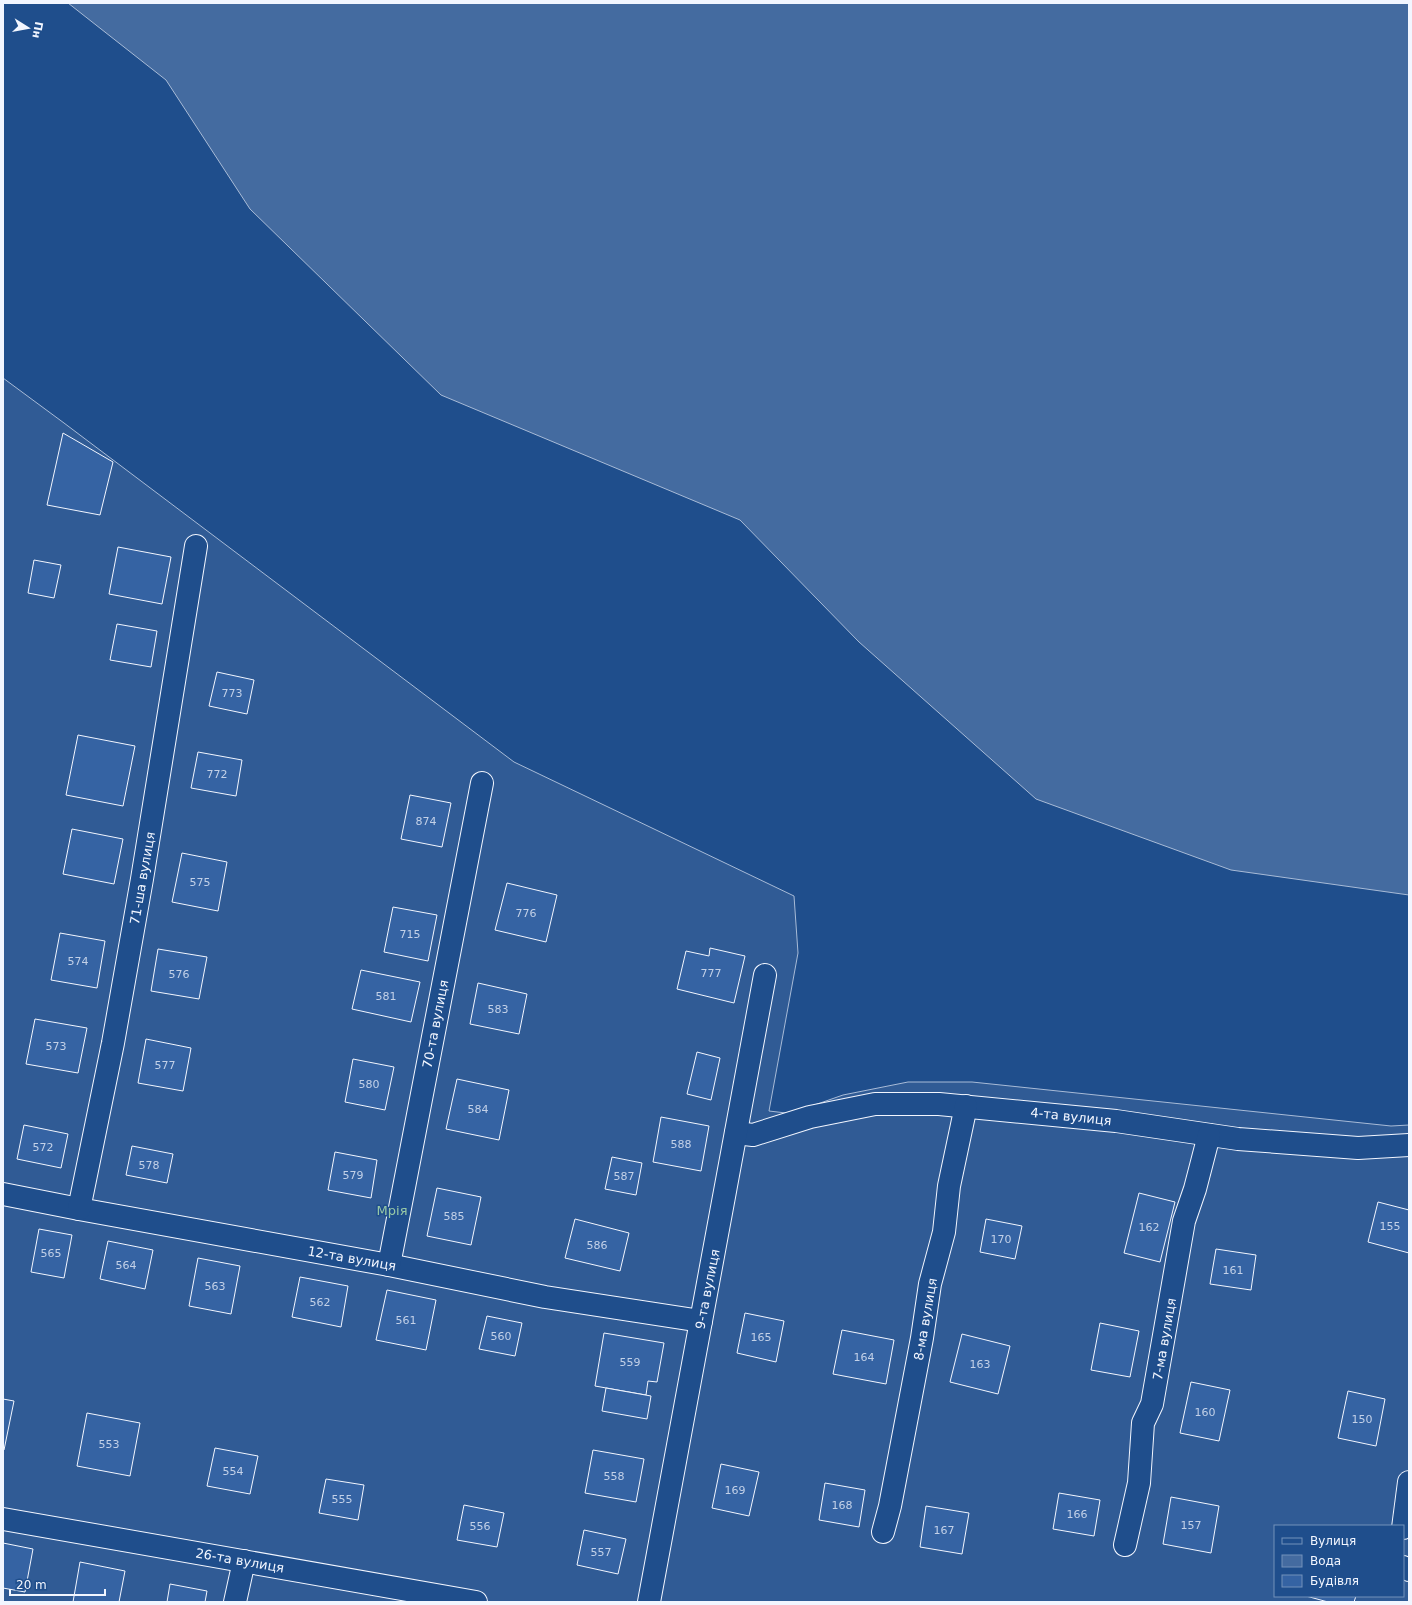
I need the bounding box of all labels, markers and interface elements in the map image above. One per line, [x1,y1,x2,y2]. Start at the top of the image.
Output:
north arrow [8,8,48,48]
text: Пн [29,20,45,39]
house number: 773 [222,687,243,700]
house number: 772 [207,768,228,781]
house number: 874 [416,815,437,828]
street label: 71-ша вулиця [127,830,158,926]
house number: 575 [190,876,211,889]
house number: 776 [516,907,537,920]
house number: 715 [400,928,421,941]
house number: 574 [68,955,89,968]
house number: 777 [701,967,722,980]
house number: 576 [169,968,190,981]
street label: 70-та вулиця [420,979,451,1070]
house number: 581 [376,990,397,1003]
house number: 583 [488,1003,509,1016]
house number: 573 [46,1040,67,1053]
house number: 577 [155,1059,176,1072]
house number: 580 [359,1078,380,1091]
house number: 584 [468,1103,489,1116]
street label: 4-та вулиця [1030,1105,1112,1128]
house number: 588 [671,1138,692,1151]
house number: 572 [33,1141,54,1154]
house number: 578 [139,1159,160,1172]
house number: 579 [343,1169,364,1182]
house number: 587 [614,1170,635,1183]
park label: Мрія [377,1203,407,1218]
house number: 585 [444,1210,465,1223]
house number: 155 [1380,1220,1401,1233]
house number: 162 [1139,1221,1160,1234]
house number: 170 [991,1233,1012,1246]
house number: 586 [587,1239,608,1252]
street label: 12-та вулиця [306,1243,397,1274]
house number: 565 [41,1247,62,1260]
street label: 9-та вулиця [692,1248,723,1330]
house number: 564 [116,1259,137,1272]
house number: 161 [1223,1264,1244,1277]
street label: 8-ма вулиця [911,1277,940,1362]
house number: 563 [205,1280,226,1293]
house number: 562 [310,1296,331,1309]
street label: 7-ма вулиця [1150,1297,1179,1382]
house number: 561 [396,1314,417,1327]
house number: 560 [491,1330,512,1343]
house number: 165 [751,1331,772,1344]
house number: 164 [854,1351,875,1364]
house number: 559 [620,1356,641,1369]
house number: 163 [970,1358,991,1371]
house number: 160 [1195,1406,1216,1419]
house number: 150 [1352,1413,1373,1426]
house number: 553 [99,1438,120,1451]
house number: 554 [223,1465,244,1478]
house number: 558 [604,1470,625,1483]
house number: 169 [725,1484,746,1497]
house number: 555 [332,1493,353,1506]
house number: 168 [832,1499,853,1512]
house number: 166 [1067,1508,1088,1521]
house number: 157 [1181,1519,1202,1532]
house number: 556 [470,1520,491,1533]
house number: 167 [934,1524,955,1537]
legend [1274,1525,1404,1597]
text: Вулиця [1310,1534,1356,1548]
street label: 26-та вулиця [194,1545,285,1576]
house number: 557 [591,1546,612,1559]
text: Вода [1310,1554,1341,1568]
scale bar [10,1571,105,1597]
text: Будівля [1310,1574,1359,1588]
text: 20 m [16,1578,47,1592]

